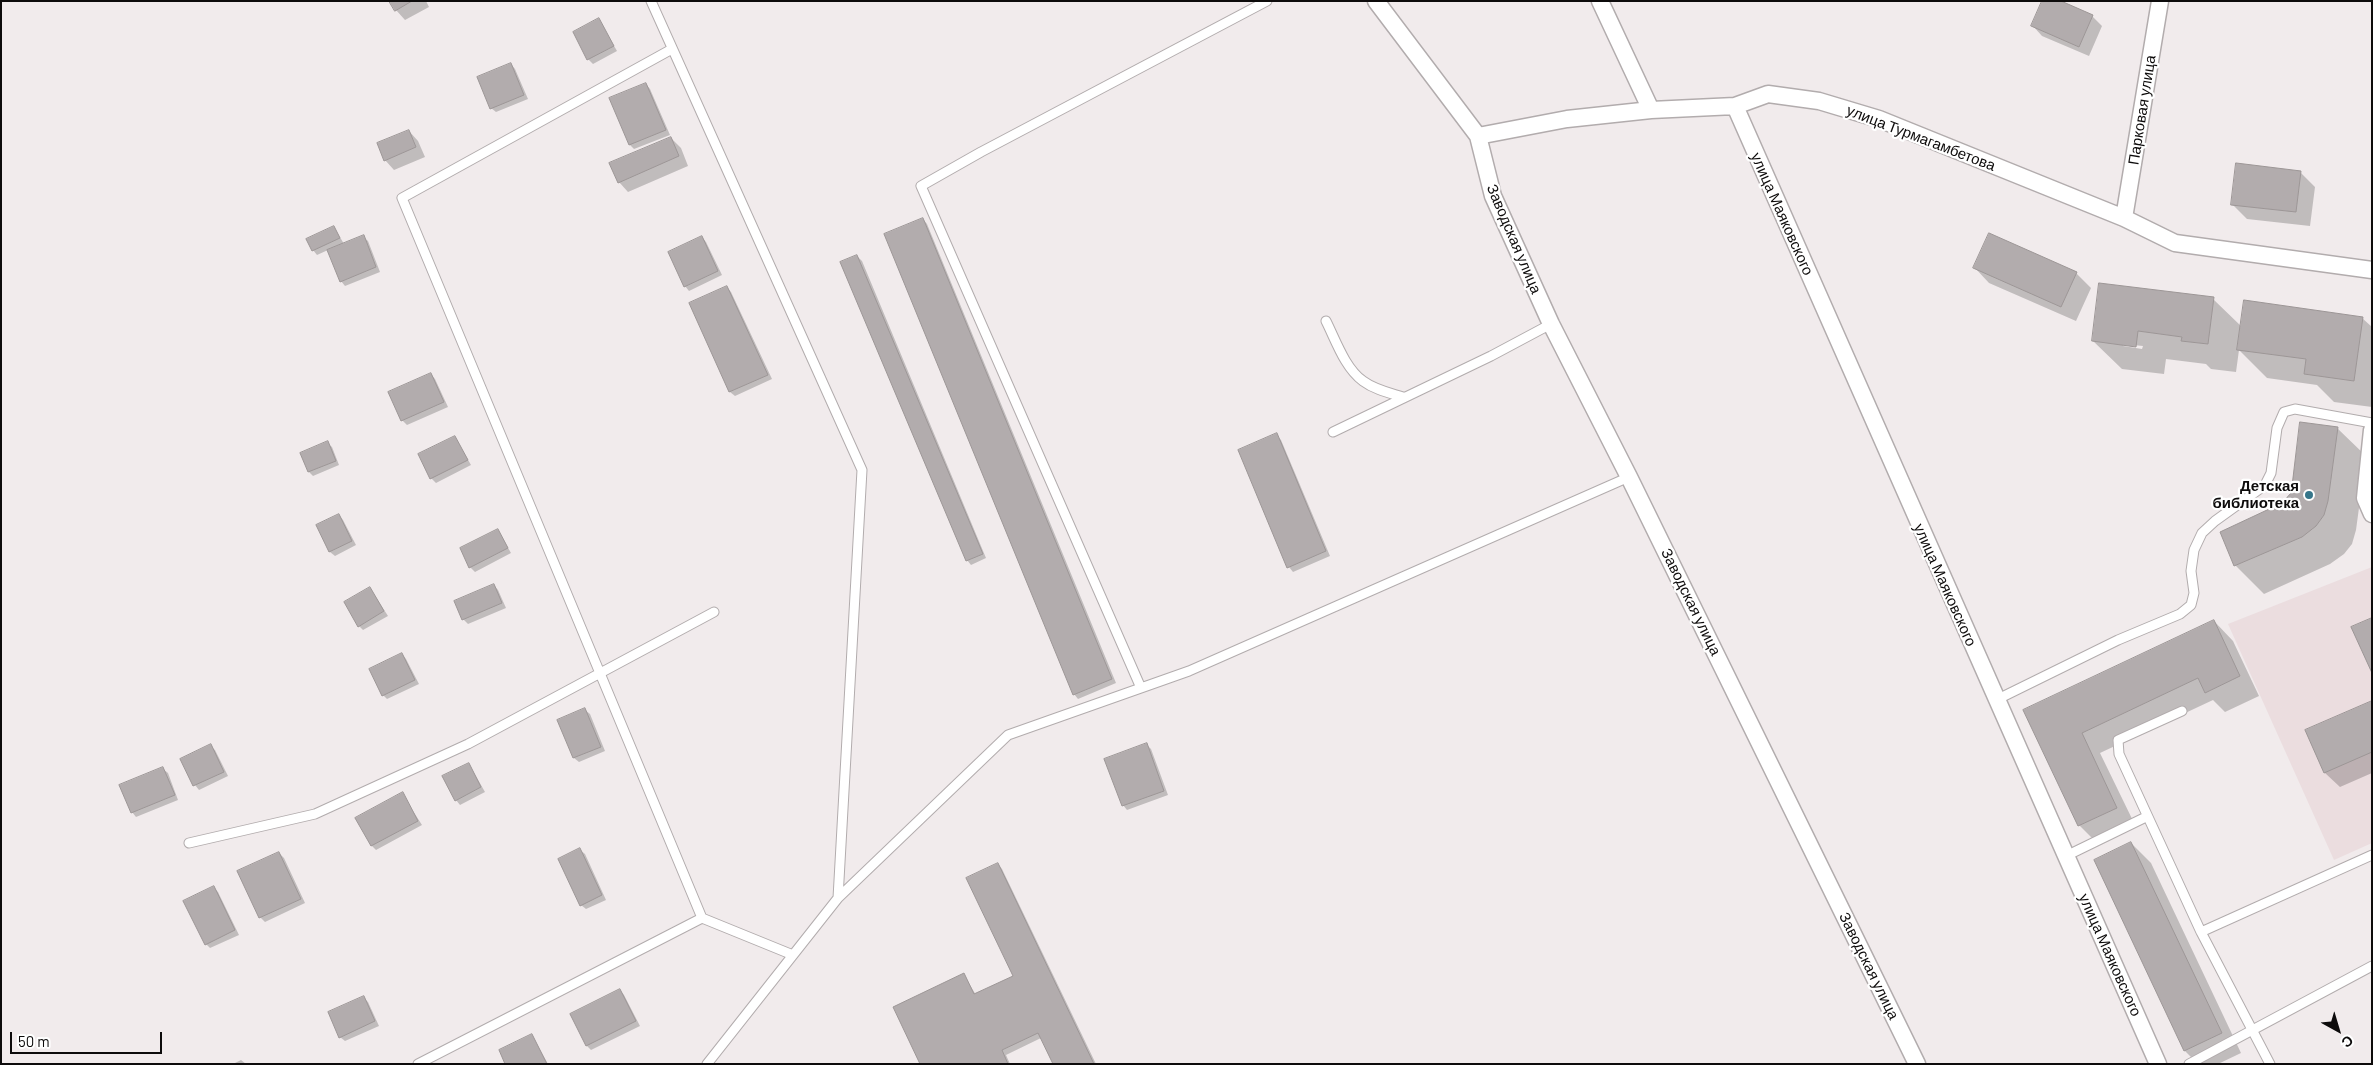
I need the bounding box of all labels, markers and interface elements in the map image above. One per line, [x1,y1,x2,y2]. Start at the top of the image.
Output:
street label: Парковая улица [2124,54,2160,166]
street label: улица Турмагамбетова [1844,101,1998,175]
street label: улица Маяковского [1747,150,1817,278]
street label: Заводская улица [1483,182,1545,296]
place label: Детская библиотека [2213,477,2299,512]
marker: Детская библиотека [2303,489,2315,501]
street label: улица Маяковского [1910,521,1980,649]
street label: Заводская улица [1657,545,1725,659]
street label: улица Маяковского [2075,891,2145,1019]
street label: Заводская улица [1835,909,1903,1023]
north arrow [2313,1005,2363,1055]
scale bar [12,1022,165,1054]
text: 50 m [18,1032,50,1050]
text: С [2338,1032,2357,1052]

